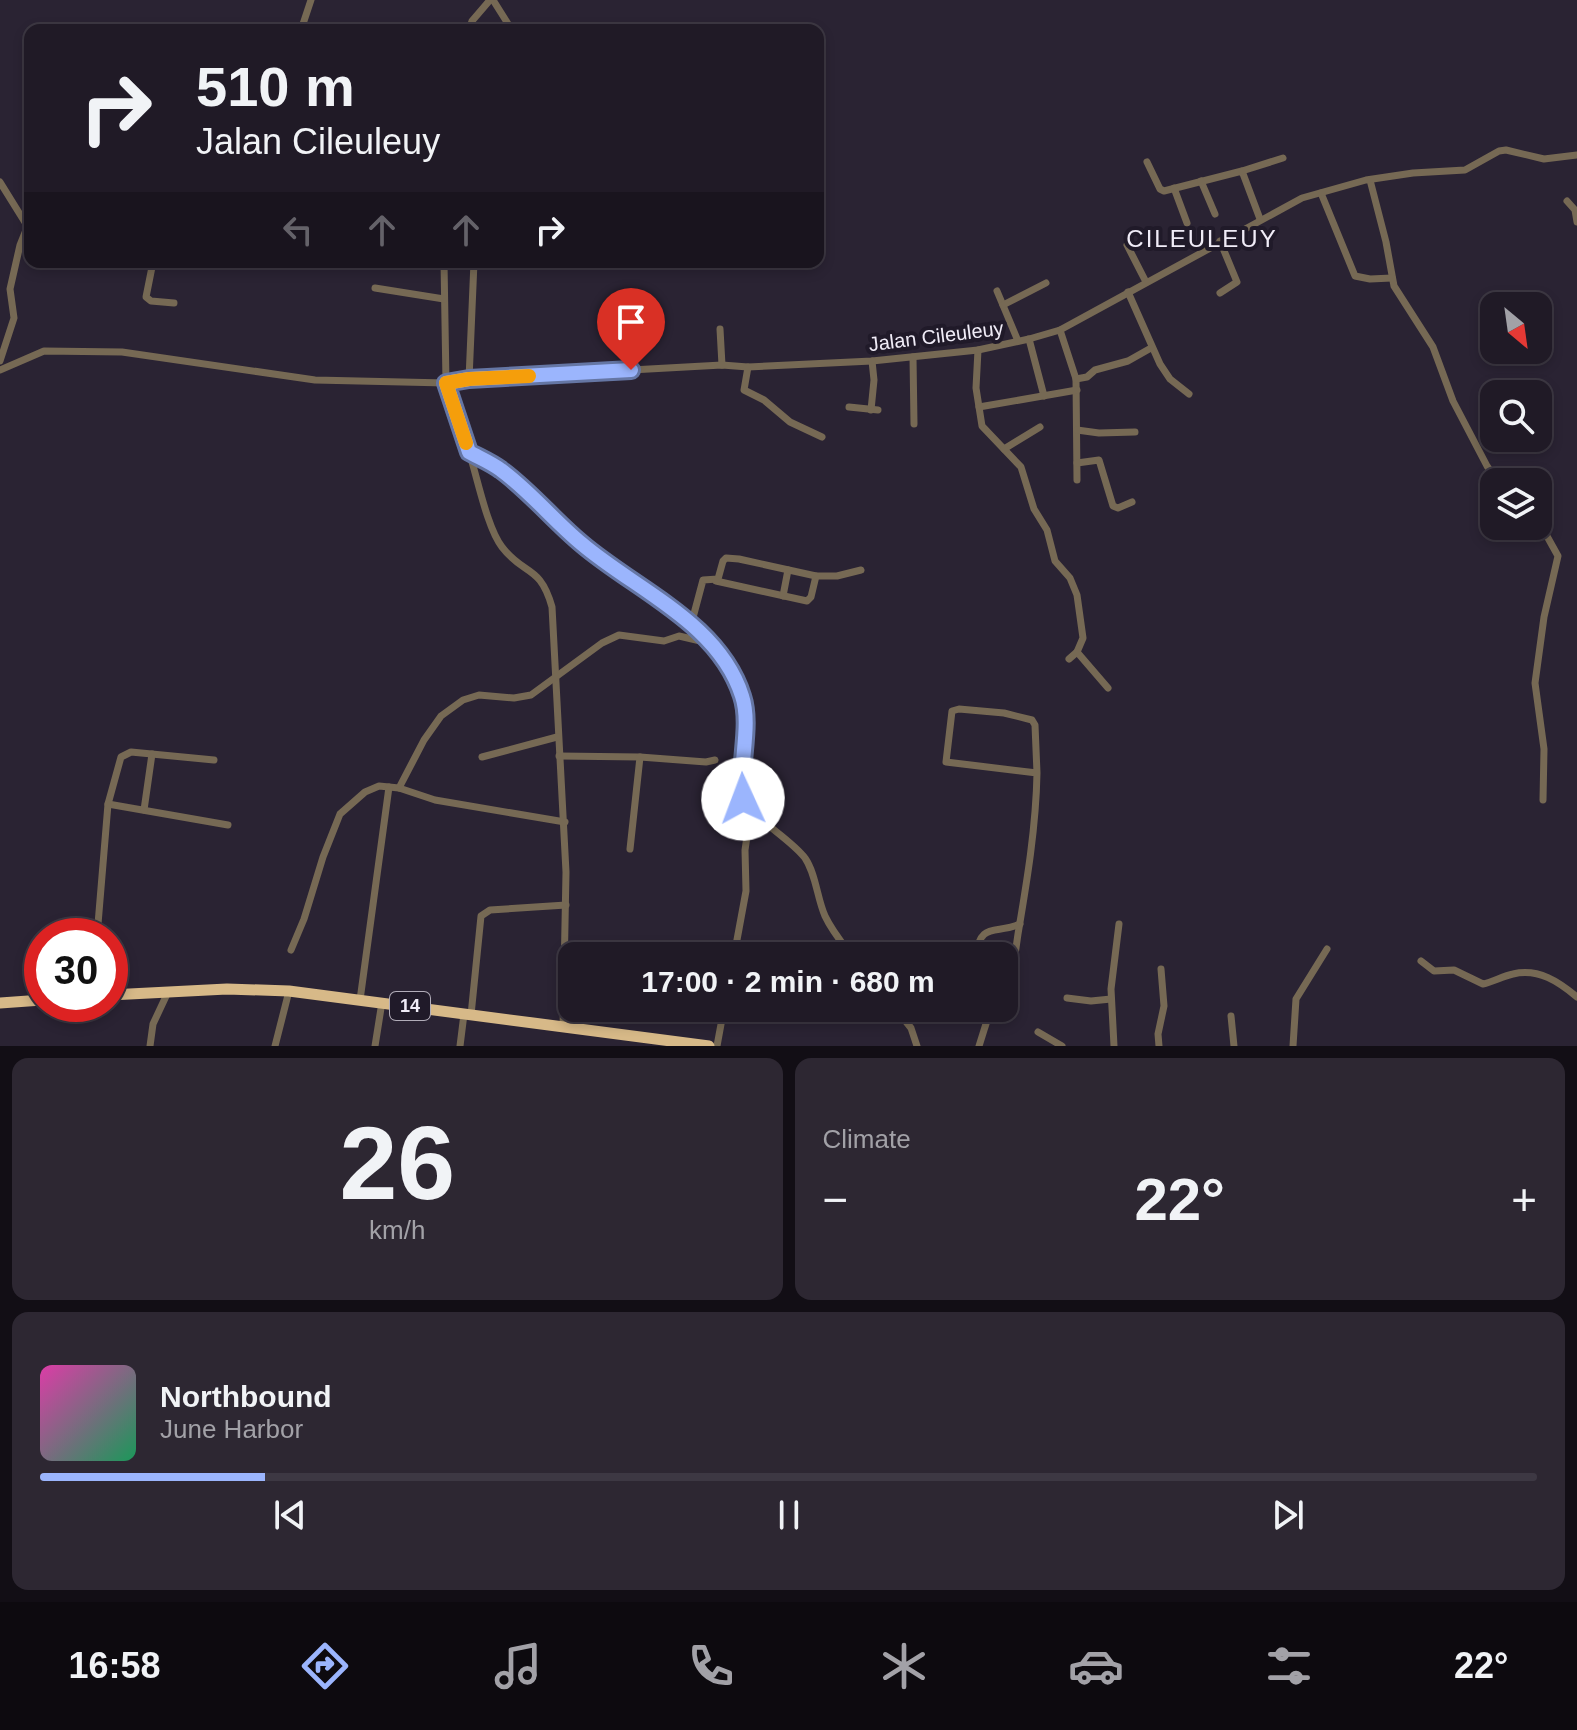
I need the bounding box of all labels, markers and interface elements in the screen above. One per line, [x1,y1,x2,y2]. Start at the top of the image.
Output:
text: 510 m [196,55,355,118]
icon: right [64,56,168,160]
text: Jalan Cileuleuy [196,121,440,162]
icon: left [276,208,320,252]
icon: ahead [360,208,404,252]
icon: ahead [444,208,488,252]
icon: right [528,208,572,252]
district label: CILEULEUY [1126,225,1278,252]
pin [597,288,665,370]
north arrow [1480,292,1552,364]
map controls [1480,292,1552,540]
icon: arrive [609,300,653,344]
street label: Jalan Cileuleuy [867,317,1005,355]
button: search [1480,380,1552,452]
button: layers [1480,468,1552,540]
position arrow [701,757,785,841]
speed limit sign: 30 [24,918,128,1022]
text: 17:00 · 2 min · 680 m [641,965,935,998]
road number: 14 [390,992,430,1020]
text: 26 [339,1105,455,1221]
text: Climate [823,1124,911,1154]
text: 22° [1134,1166,1225,1233]
text: − [823,1175,848,1224]
text: + [1511,1175,1537,1224]
text: km/h [369,1215,425,1245]
text: Northbound [160,1380,332,1413]
text: June Harbor [160,1414,303,1444]
icon: previous [268,1493,312,1537]
icon: pause [767,1493,811,1537]
icon: next [1266,1493,1310,1537]
icon: directions [297,1638,353,1694]
icon: music [490,1638,546,1694]
icon: phone [683,1638,739,1694]
icon: climate [876,1638,932,1694]
icon: car [1068,1638,1124,1694]
icon: filters [1261,1638,1317,1694]
text: 16:58 [68,1645,160,1686]
text: 22° [1454,1645,1509,1686]

